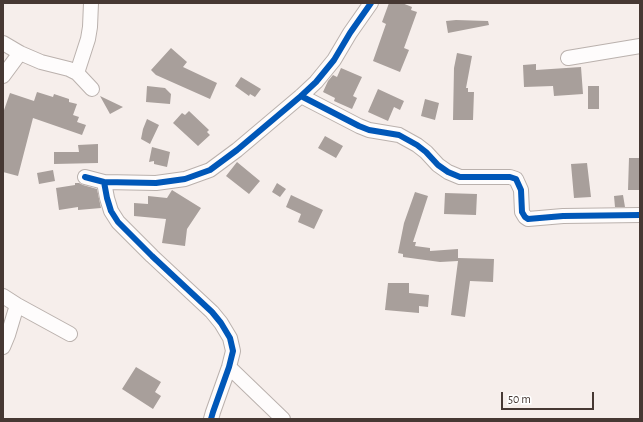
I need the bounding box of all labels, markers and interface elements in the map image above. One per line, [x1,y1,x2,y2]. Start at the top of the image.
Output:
scale bar [503,384,596,410]
text: 50 m [508,393,531,405]

